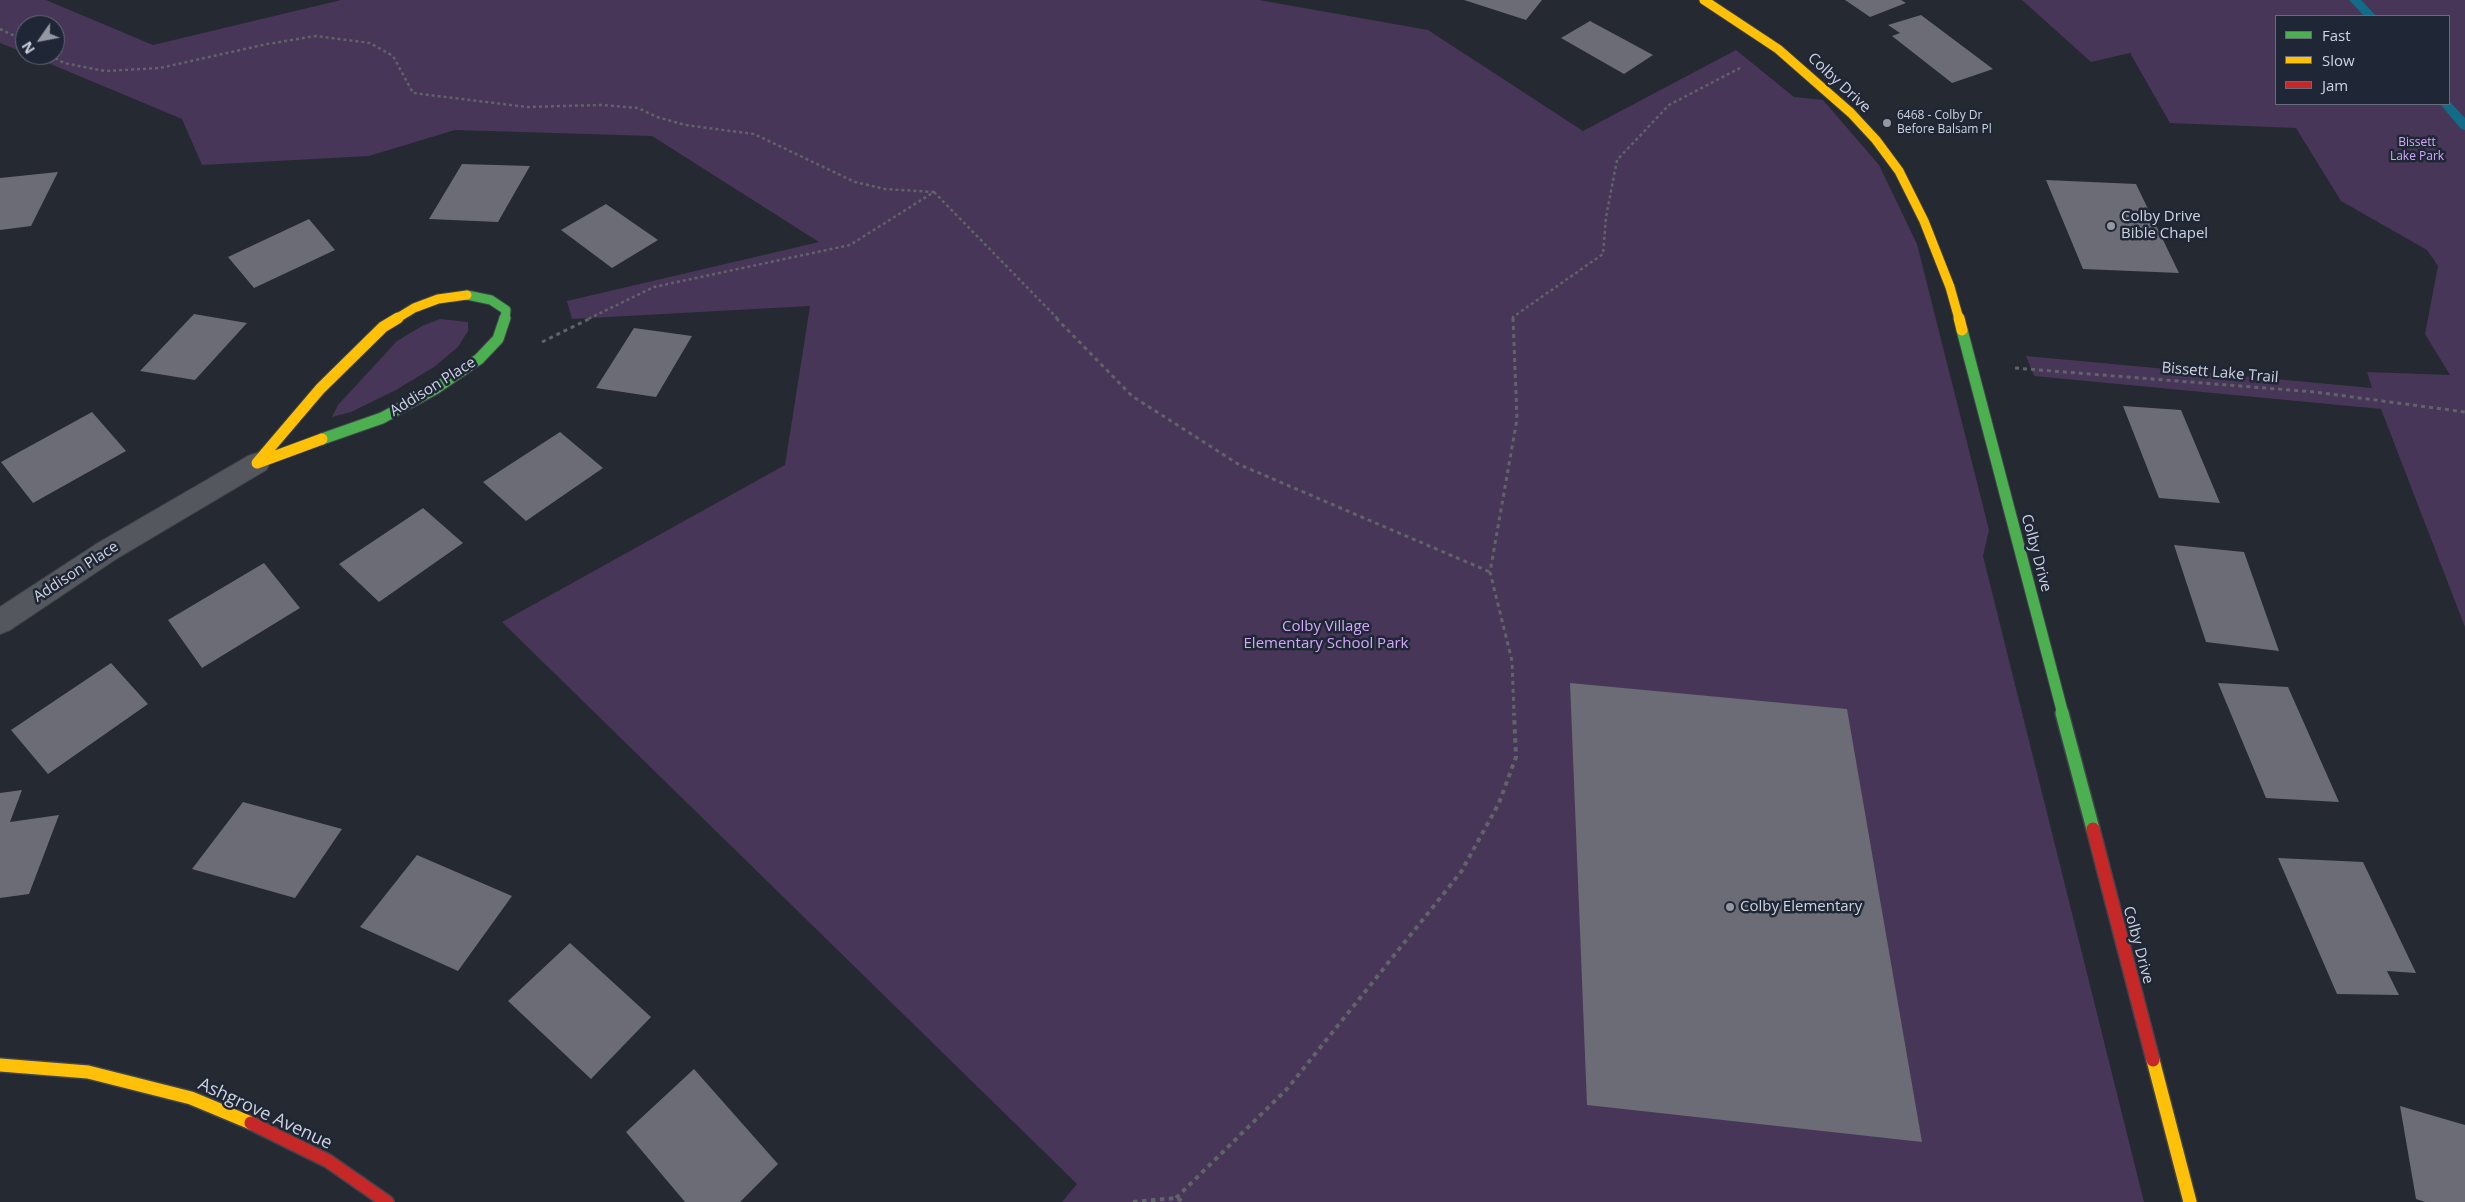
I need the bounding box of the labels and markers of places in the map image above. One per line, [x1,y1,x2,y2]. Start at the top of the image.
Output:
place label: 6468 - Colby Dr Before Balsam Pl [1897,109,1992,137]
marker: 6468 - Colby Dr Before Balsam Pl [1881,117,1893,129]
place label: Colby Drive Bible Chapel [2121,208,2208,243]
marker: Colby Drive Bible Chapel [2105,220,2117,232]
place label: Colby Elementary [1740,898,1862,916]
marker: Colby Elementary [1724,901,1736,913]

